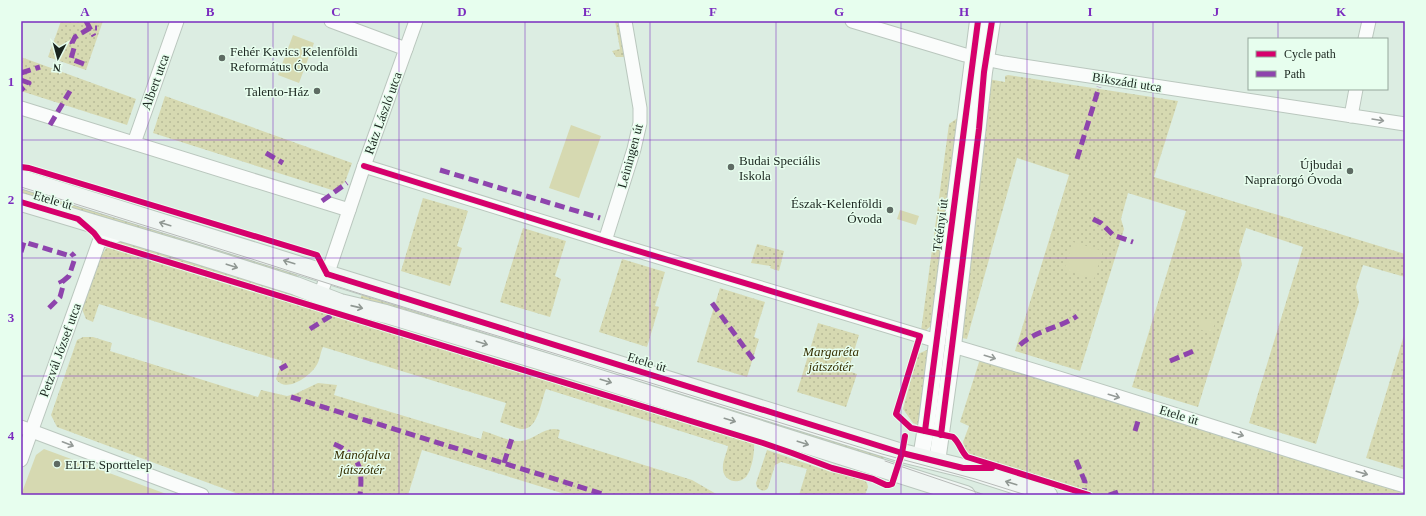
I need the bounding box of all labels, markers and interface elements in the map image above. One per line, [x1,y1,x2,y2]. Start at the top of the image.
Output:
text: A [80,4,90,19]
text: B [206,4,215,19]
text: C [331,4,341,19]
text: D [457,4,467,19]
text: E [583,4,591,19]
text: F [709,4,717,19]
text: G [834,4,844,19]
text: H [959,4,969,19]
text: I [1087,4,1093,19]
text: J [1213,4,1220,19]
text: K [1336,4,1347,19]
north arrow [38,38,78,78]
legend [1248,38,1388,90]
place label: Fehér Kavics Kelenföldi Református Óvoda [230,44,358,74]
text: Cycle path [1284,47,1336,61]
street label: Albert utca [138,52,172,112]
marker: Fehér Kavics Kelenföldi Református Óvoda [217,53,227,63]
text: N [52,62,62,74]
text: Path [1284,67,1305,81]
street label: Bikszádi utca [1091,69,1163,95]
street label: Rátz László utca [361,70,405,156]
text: 1 [8,74,14,89]
place label: Talento-Ház [245,84,309,99]
marker: Talento-Ház [312,86,322,96]
one-way arrow [1371,116,1384,124]
street label: Leiningen út [614,122,646,190]
place label: Budai Speciális Iskola [739,153,820,183]
place label: Újbudai Napraforgó Óvoda [1244,157,1342,187]
marker: Budai Speciális Iskola [726,162,736,172]
marker: Újbudai Napraforgó Óvoda [1345,166,1355,176]
street label: Etele út [32,187,75,213]
text: 2 [8,192,14,207]
place label: Észak-Kelenföldi Óvoda [791,196,882,226]
street label: Tétényi út [929,197,951,252]
marker: Észak-Kelenföldi Óvoda [885,205,895,215]
one-way arrow [159,220,172,227]
one-way arrow [283,258,296,265]
one-way arrow [226,263,239,270]
street label: Petzvál József utca [36,301,84,399]
one-way arrow [350,304,363,312]
text: 3 [8,310,15,325]
one-way arrow [475,340,488,347]
park label: Margaréta játszótér [802,344,859,374]
street label: Etele út [626,349,669,375]
one-way arrow [983,354,996,361]
one-way arrow [599,378,612,385]
one-way arrow [1108,393,1121,400]
street label: Etele út [1158,402,1201,428]
one-way arrow [724,417,737,424]
text: 4 [8,428,15,443]
one-way arrow [1232,431,1245,438]
one-way arrow [797,440,810,447]
one-way arrow [62,441,74,449]
park label: Manófalva játszótér [333,447,391,477]
place label: ELTE Sporttelep [65,457,152,472]
marker: ELTE Sporttelep [52,459,62,469]
one-way arrow [1356,470,1369,477]
one-way arrow [1004,479,1017,486]

